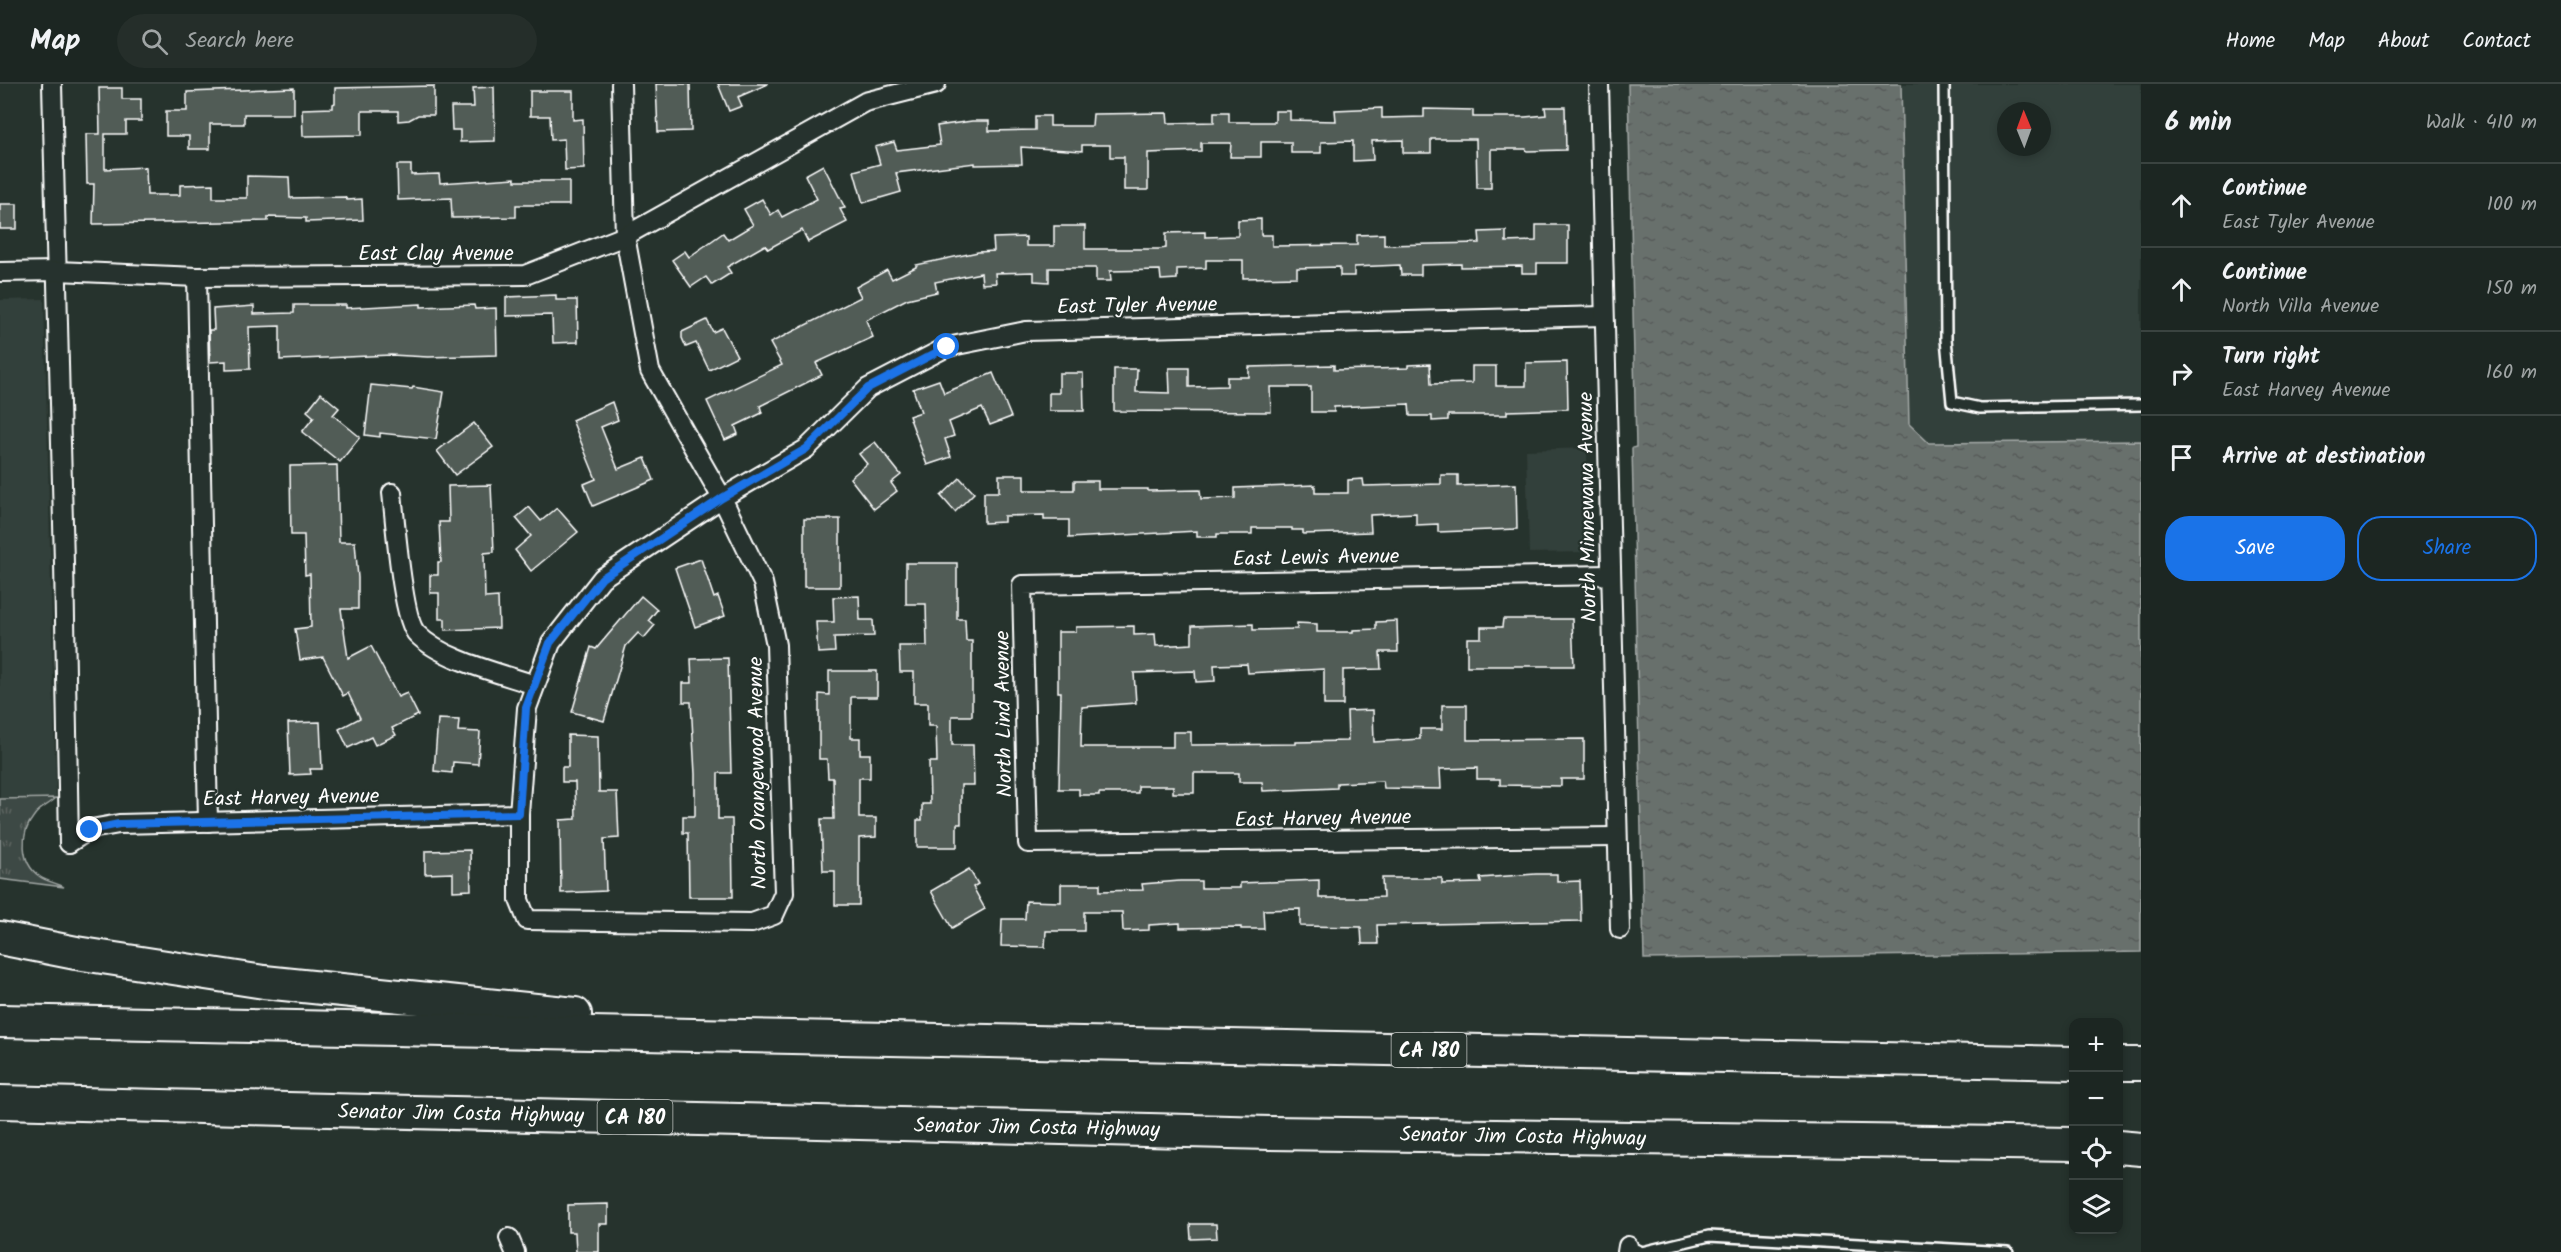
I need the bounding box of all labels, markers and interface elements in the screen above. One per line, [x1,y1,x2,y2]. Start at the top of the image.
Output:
search box [117,14,537,68]
text: Map [30,19,81,64]
text: Search here [186,24,294,59]
icon: search [138,25,171,58]
text: Home [2226,25,2275,58]
text: Map [2308,25,2345,58]
text: About [2378,25,2429,58]
text: Contact [2462,25,2531,58]
north arrow [1997,102,2051,156]
text: 6 min [2165,102,2232,144]
text: Walk · 410 m [2426,107,2537,139]
text: Continue [2222,172,2307,207]
icon: ahead [2165,189,2198,222]
text: 100 m [2487,189,2537,221]
text: East Tyler Avenue [2222,207,2375,239]
street label: East Clay Avenue [358,238,514,271]
text: Continue [2222,256,2307,291]
icon: ahead [2165,273,2198,306]
text: 150 m [2486,273,2537,305]
street label: East Tyler Avenue [1056,289,1218,324]
text: North Villa Avenue [2222,291,2379,323]
route start [933,333,959,359]
text: Turn right [2222,340,2320,375]
icon: right [2165,357,2198,390]
text: 160 m [2486,357,2537,389]
text: East Harvey Avenue [2222,375,2390,407]
street label: North Minnewawa Avenue [1570,391,1607,622]
text: Arrive at destination [2222,440,2425,475]
icon: arrive [2165,441,2198,474]
button: Save [2165,516,2345,581]
button: Share [2357,516,2537,581]
street label: East Lewis Avenue [1232,541,1400,576]
street label: North Lind Avenue [987,630,1022,798]
street label: North Orangewood Avenue [740,656,777,890]
street label: East Harvey Avenue [202,780,380,817]
street label: East Harvey Avenue [1234,801,1412,838]
route end [76,816,102,842]
map controls [2069,1018,2123,1234]
button: + [2069,1018,2123,1072]
road number: CA 180 [1392,1033,1466,1067]
button: − [2069,1072,2123,1126]
street label: Senator Jim Costa Highway [338,1096,584,1133]
road number: CA 180 [598,1100,672,1134]
street label: Senator Jim Costa Highway [914,1110,1160,1147]
street label: Senator Jim Costa Highway [1400,1119,1646,1156]
button: locate [2069,1126,2123,1180]
button: layers [2069,1180,2123,1234]

